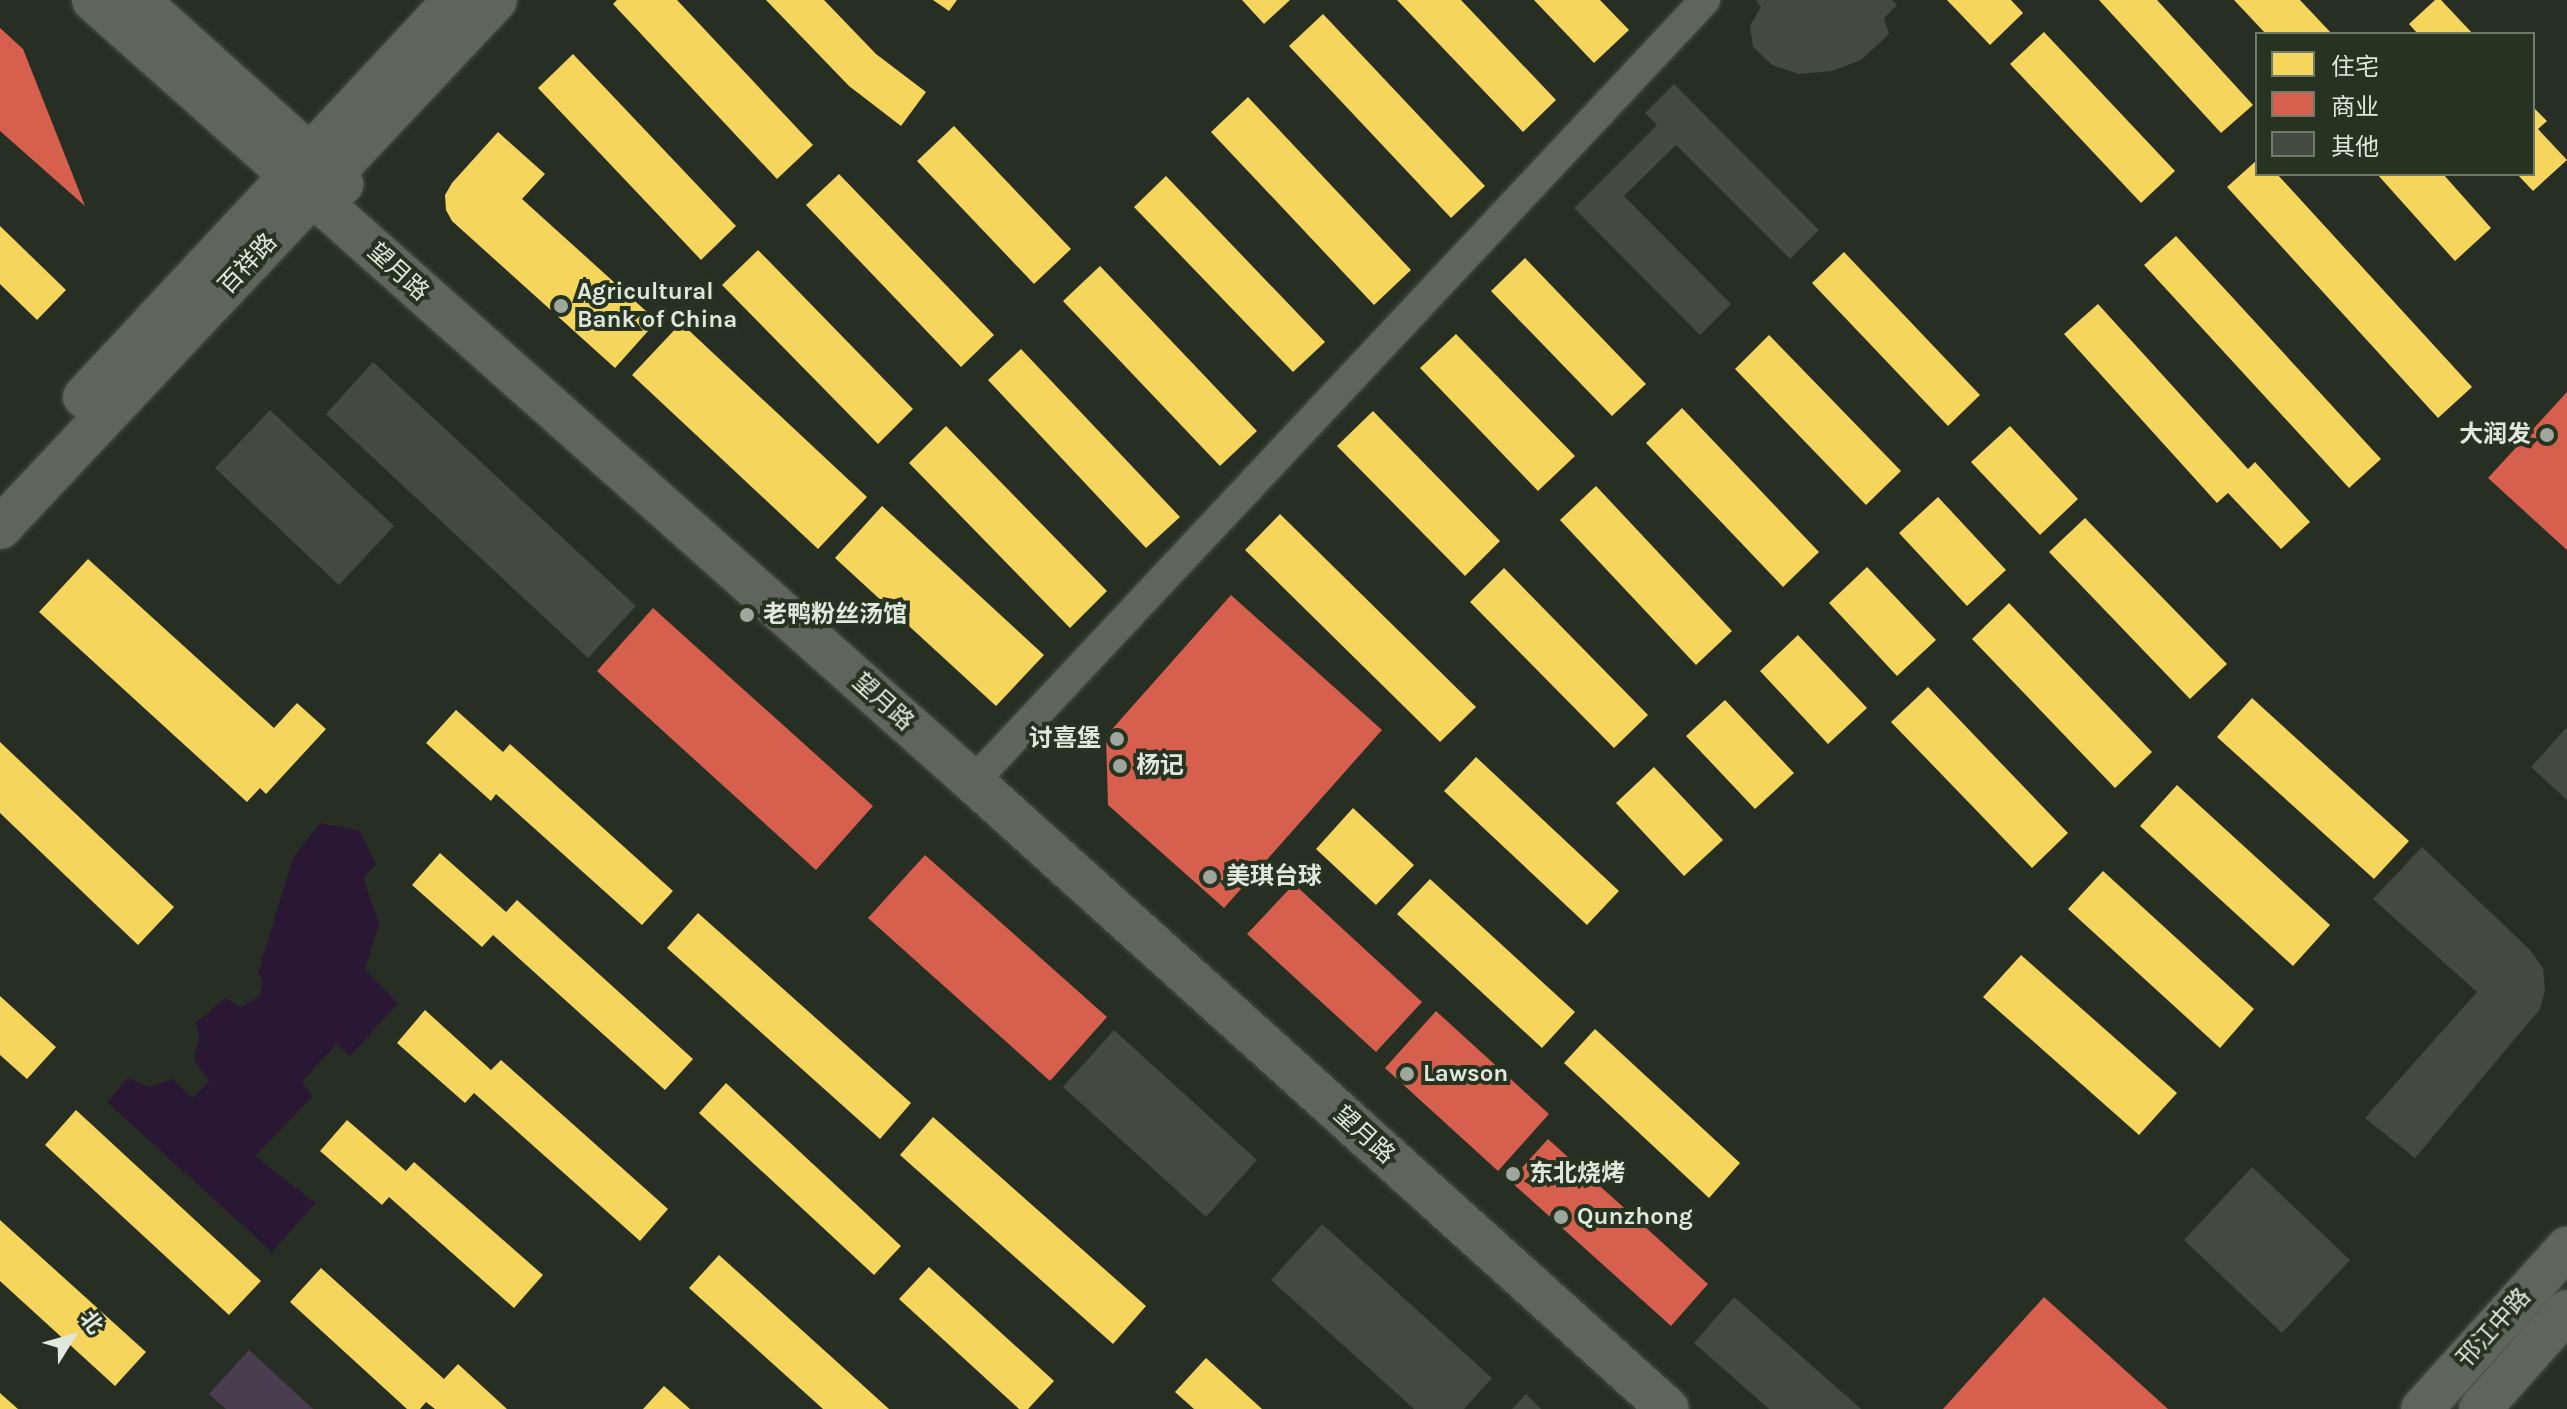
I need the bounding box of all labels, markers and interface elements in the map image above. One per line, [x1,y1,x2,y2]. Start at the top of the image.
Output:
legend [2255,32,2535,176]
text: 住宅 [2331,53,2379,81]
text: 商业 [2331,93,2379,121]
text: 其他 [2331,133,2379,161]
street label: 百祥路 [213,228,283,300]
street label: 望月路 [362,237,434,307]
place label: Agricultural Bank of China [577,278,737,334]
marker: Agricultural Bank of China [552,297,570,315]
place label: 大润发 [2459,421,2531,449]
marker: 大润发 [2538,426,2556,444]
place label: 老鸭粉丝汤馆 [763,601,907,629]
marker: 老鸭粉丝汤馆 [738,606,756,624]
street label: 望月路 [847,667,919,737]
place label: 讨喜堡 [1029,725,1101,753]
marker: 讨喜堡 [1108,730,1126,748]
place label: 杨记 [1136,752,1184,780]
marker: 杨记 [1111,757,1129,775]
place label: 美琪台球 [1226,863,1322,891]
marker: 美琪台球 [1201,868,1219,886]
place label: Lawson [1423,1060,1508,1088]
marker: Lawson [1398,1065,1416,1083]
street label: 望月路 [1328,1100,1400,1170]
place label: 东北烧烤 [1529,1160,1625,1188]
marker: 东北烧烤 [1504,1165,1522,1183]
place label: Qunzhong [1577,1203,1693,1231]
marker: Qunzhong [1552,1208,1570,1226]
street label: 邗江中路 [2451,1283,2537,1373]
north arrow [32,1297,112,1377]
text: 北 [74,1306,108,1339]

